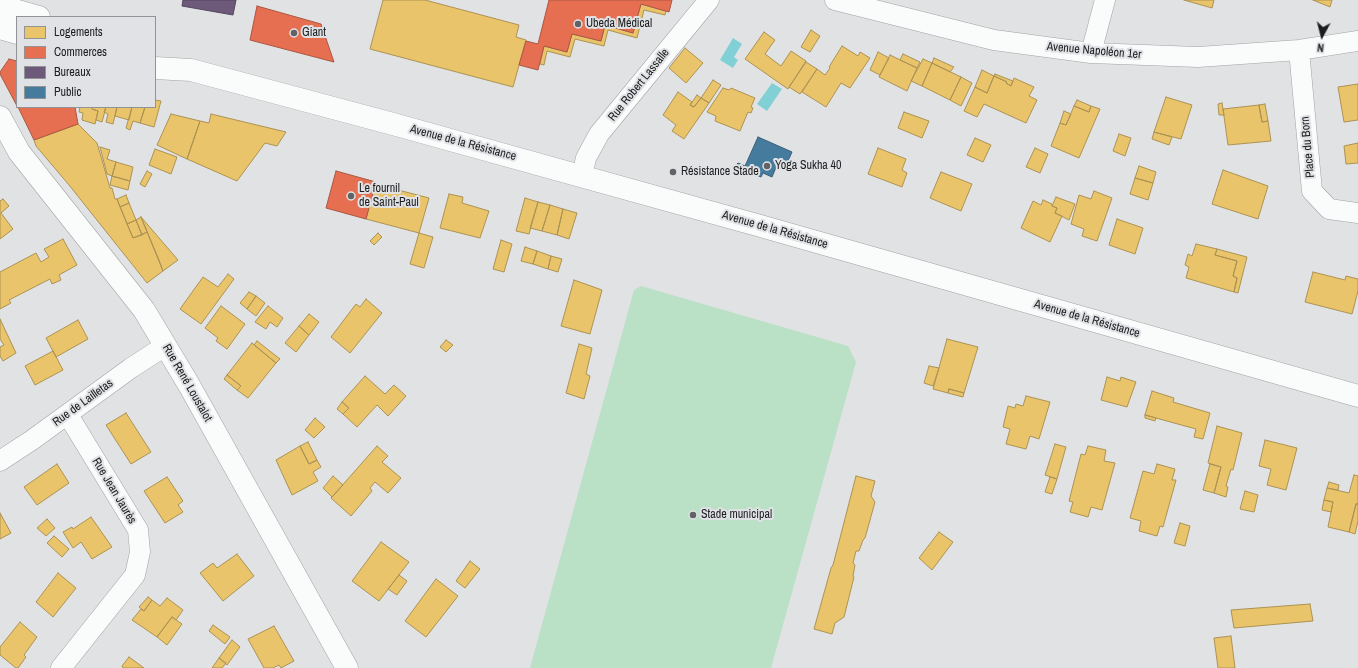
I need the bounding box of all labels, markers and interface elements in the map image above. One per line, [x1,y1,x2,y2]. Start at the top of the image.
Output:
legend [16,16,156,108]
north arrow [1302,16,1342,56]
place label: Ubeda Médical [586,17,652,31]
marker: Ubeda Médical [573,19,583,29]
text: Logements [54,24,103,40]
place label: Giant [302,26,326,40]
marker: Giant [289,28,299,38]
street label: Avenue Napoléon 1er [1046,40,1142,62]
text: N [1316,41,1325,55]
text: Commerces [54,44,107,60]
street label: Rue Robert Lassalle [605,46,673,124]
text: Bureaux [54,64,91,80]
text: Public [54,84,81,100]
street label: Place du Born [1298,116,1318,178]
street label: Avenue de la Résistance [408,122,518,164]
place label: Yoga Sukha 40 [775,159,842,173]
marker: Yoga Sukha 40 [762,161,772,171]
place label: Résistance Stade [681,165,759,179]
marker: Résistance Stade [668,167,678,177]
place label: Le fournil de Saint-Paul [359,182,419,210]
marker: Le fournil de Saint-Paul [346,191,356,201]
street label: Avenue de la Résistance [721,208,829,252]
street label: Avenue de la Résistance [1033,297,1141,341]
street label: Rue René Loustalot [159,342,215,424]
street label: Rue de Lailletas [50,376,116,430]
street label: Rue Jean Jaurès [89,455,139,527]
place label: Stade municipal [701,508,772,522]
marker: Stade municipal [688,510,698,520]

